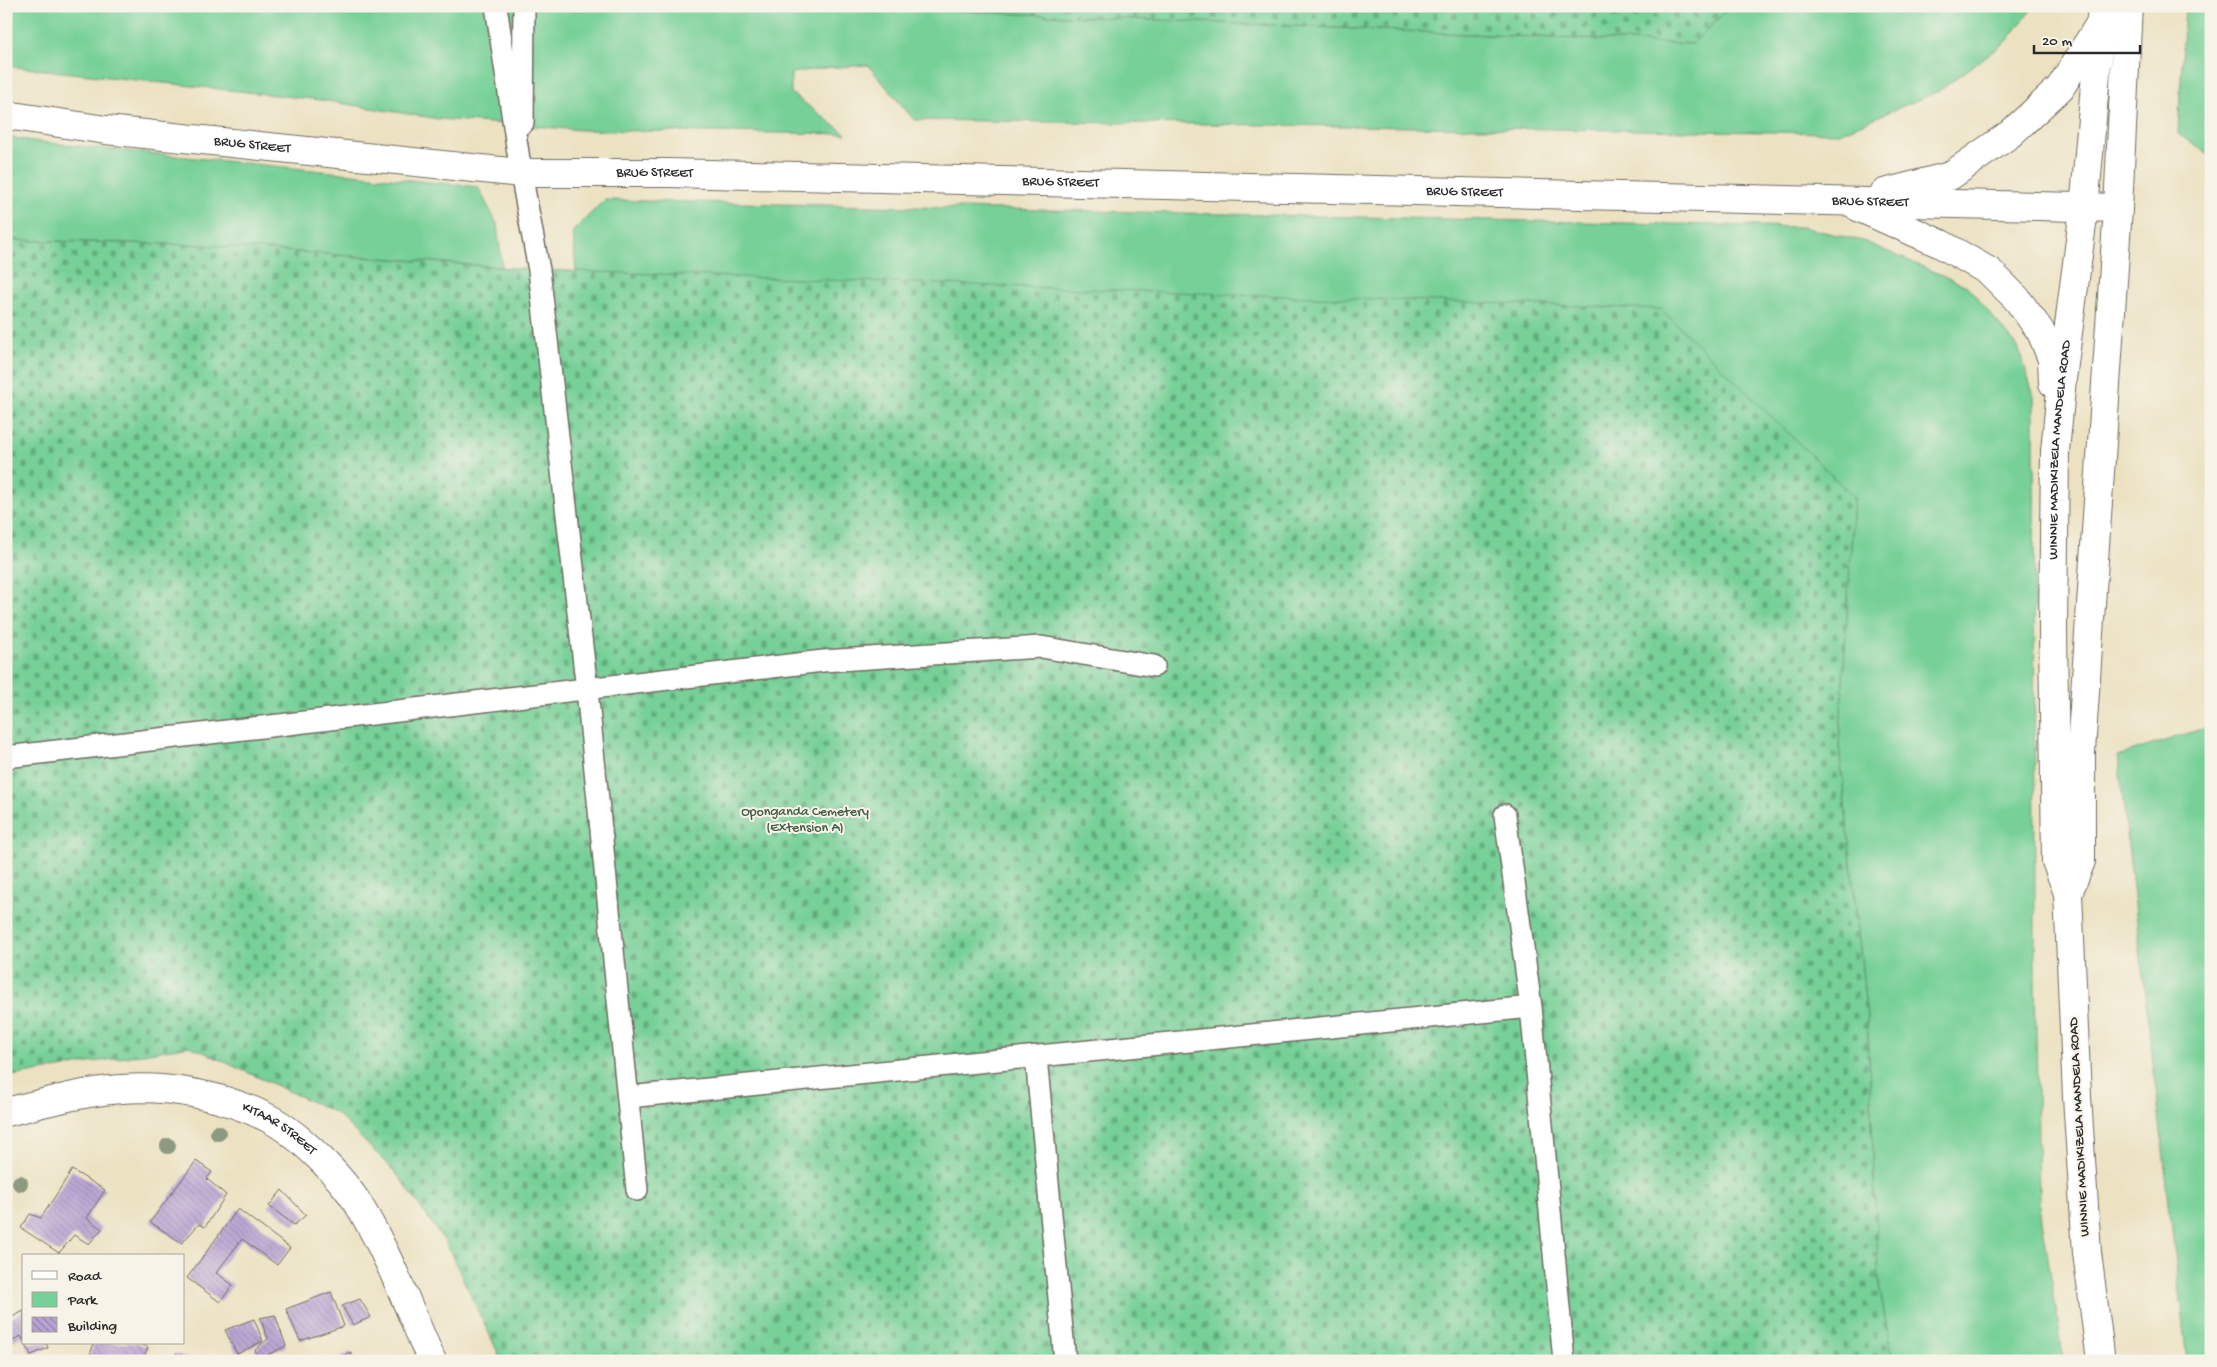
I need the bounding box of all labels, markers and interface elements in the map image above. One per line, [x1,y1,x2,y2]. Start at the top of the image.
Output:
scale bar [2034,22,2141,54]
text: 20 m [2042,33,2072,51]
street label: BRUG STREET [212,133,292,158]
street label: BRUG STREET [615,165,694,182]
street label: BRUG STREET [1021,173,1100,192]
street label: BRUG STREET [1425,183,1504,202]
street label: BRUG STREET [1831,193,1910,211]
street label: WINNIE MADIKIZELA MANDELA ROAD [2045,338,2076,560]
park label: Oponganda Cemetery (Extension A) [741,804,869,837]
street label: WINNIE MADIKIZELA MANDELA ROAD [2066,1016,2094,1237]
street label: KITAAR STREET [239,1099,320,1159]
legend [22,1254,185,1344]
text: Road [68,1268,102,1286]
text: Park [67,1292,98,1310]
text: Building [67,1318,117,1336]

